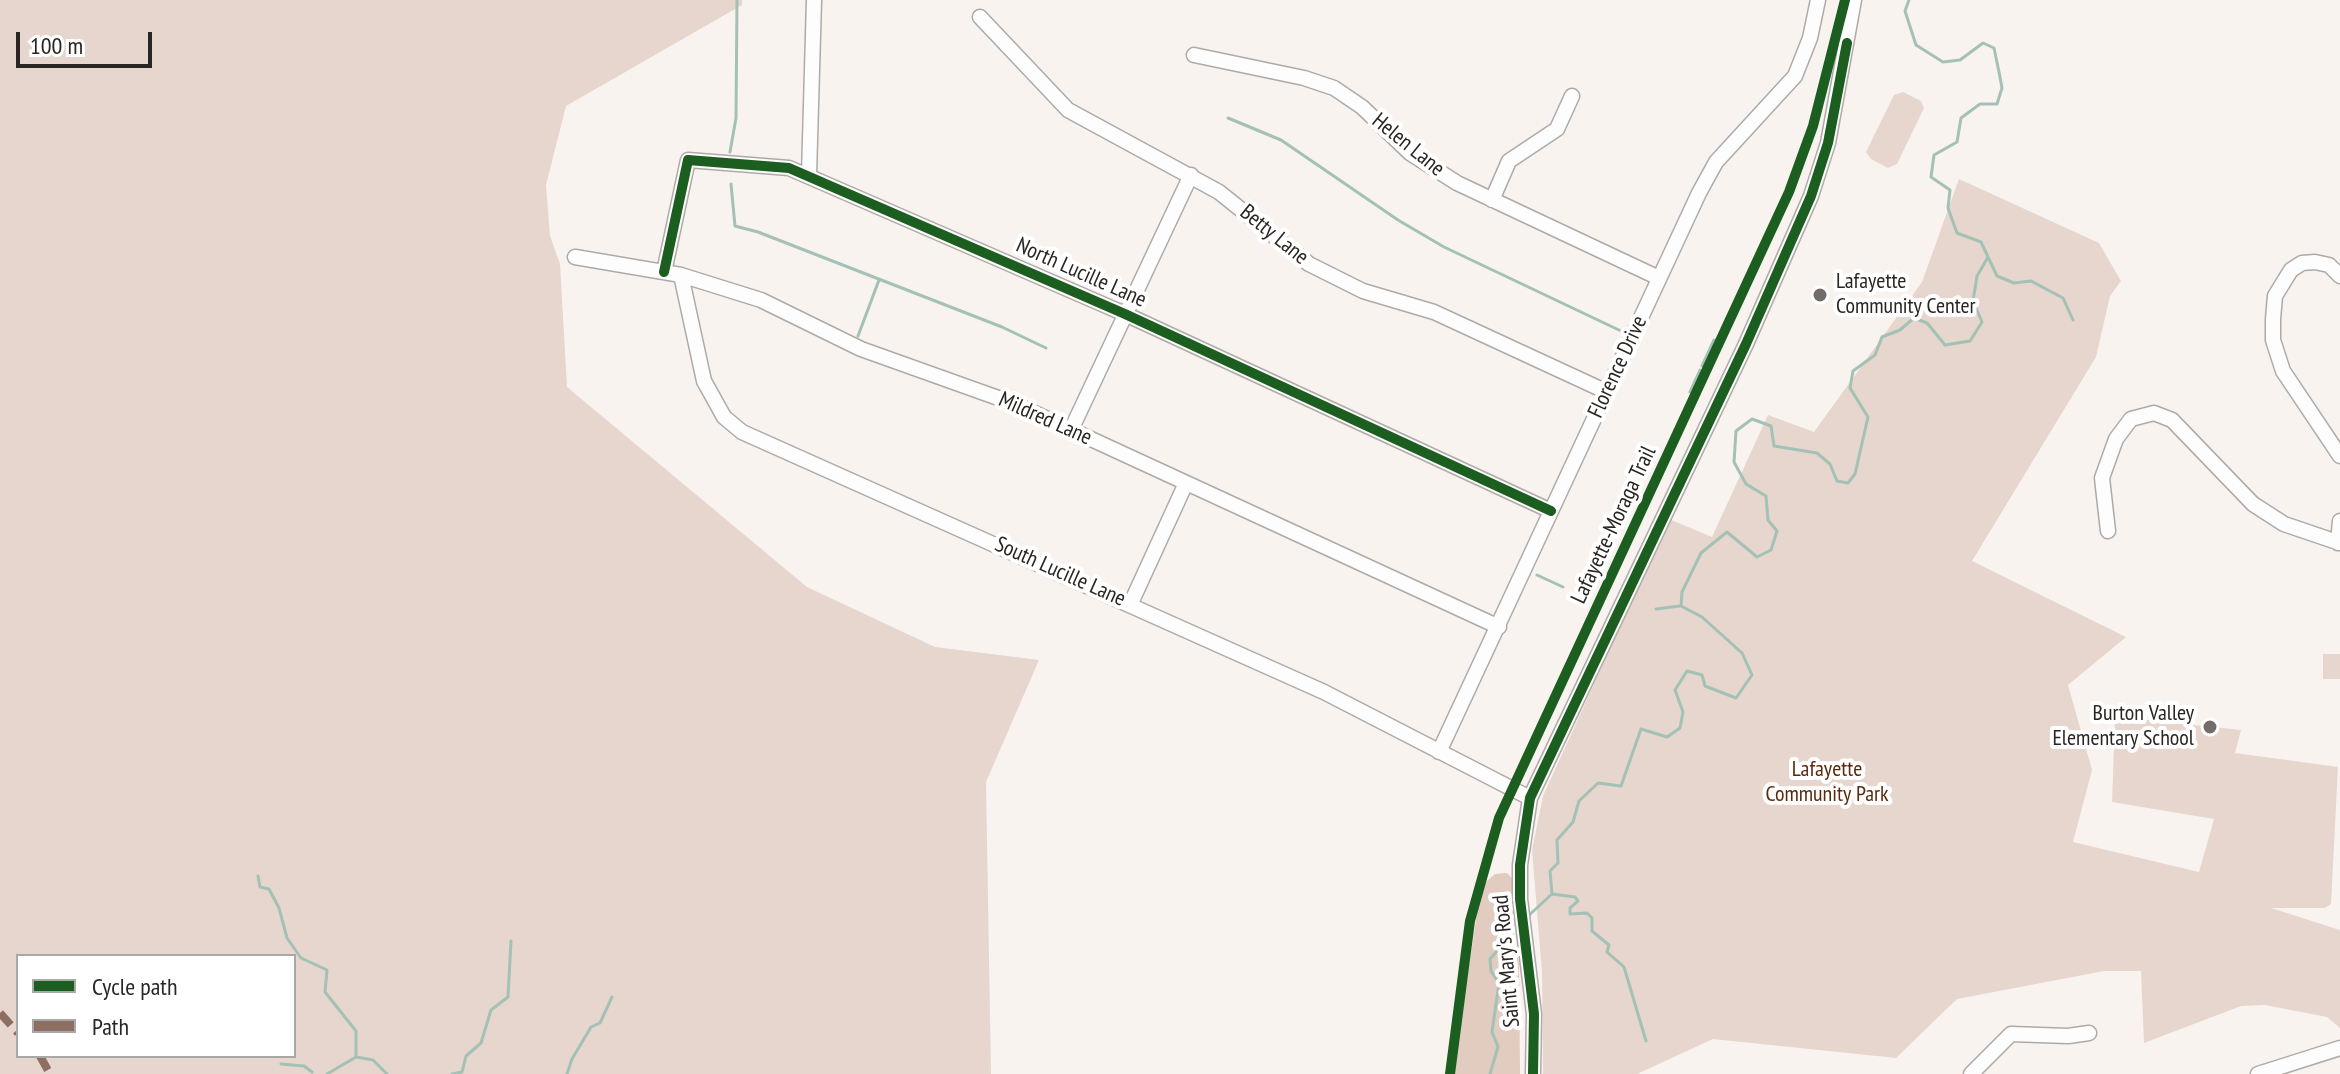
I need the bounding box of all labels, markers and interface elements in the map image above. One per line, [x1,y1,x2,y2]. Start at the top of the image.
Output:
scale bar [20,16,156,66]
text: 100 m [30,30,83,61]
street label: Helen Lane [1366,108,1450,182]
street label: Betty Lane [1234,199,1314,271]
street label: North Lucille Lane [1012,233,1150,313]
place label: Lafayette Community Center [1836,269,1976,320]
marker: Lafayette Community Center [1811,286,1829,304]
street label: Florence Drive [1583,312,1653,422]
street label: Mildred Lane [994,387,1096,451]
street label: Lafayette-Moraga Trail [1566,442,1662,608]
street label: South Lucille Lane [991,531,1129,613]
place label: Burton Valley Elementary School [2052,701,2194,752]
marker: Burton Valley Elementary School [2201,718,2219,736]
park label: Lafayette Community Park [1765,757,1889,808]
street label: Saint Mary's Road [1488,894,1526,1028]
legend [16,954,296,1058]
text: Cycle path [92,971,178,1002]
text: Path [92,1011,129,1042]

